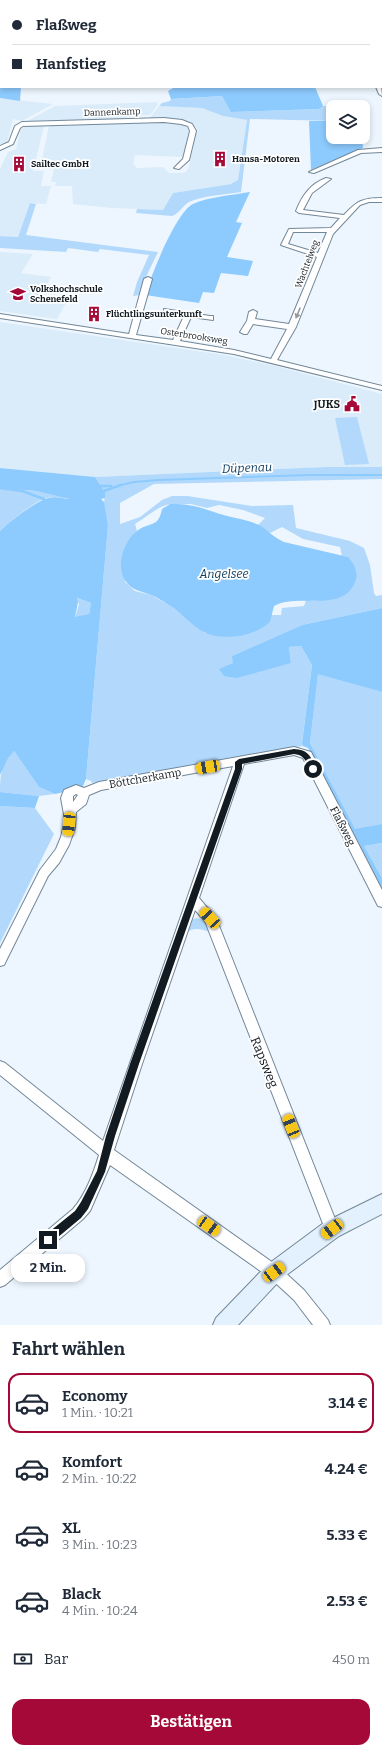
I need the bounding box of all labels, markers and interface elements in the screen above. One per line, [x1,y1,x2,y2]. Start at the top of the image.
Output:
text: Flaßweg [36,16,97,34]
text: Hanfstieg [36,55,106,73]
map controls [326,100,370,144]
button: layers [326,100,370,144]
street label: Dannenkamp [83,106,141,118]
building icon: Hansa-Motoren [211,150,229,168]
place label: Hansa-Motoren [232,154,300,164]
building icon: Sailtec GmbH [10,155,28,173]
place label: Sailtec GmbH [31,159,89,169]
street label: Wachtelweg [293,238,321,290]
place label: Volkshochschule Schenefeld [30,284,103,304]
school or university icon: Volkshochschule Schenefeld [9,285,27,303]
building icon: Flüchtlingsunterkunft [85,305,103,323]
one-way arrow [295,307,301,319]
place label: Flüchtlingsunterkunft [106,309,202,319]
street label: Osterbrooksweg [160,326,228,346]
public building icon: JUKS [343,395,361,413]
place label: JUKS [313,398,340,411]
water label: Düpenau [222,460,272,476]
water label: Angelsee [199,567,248,581]
car [195,759,221,775]
route start [304,760,322,778]
street label: Böttcherkamp [108,766,183,791]
street label: Flaßweg [327,804,358,848]
car [62,812,76,836]
car [197,905,223,931]
street label: Rapsweg [248,1034,282,1090]
car [281,1113,301,1139]
car [196,1214,222,1238]
car [319,1217,345,1241]
route end [39,1231,57,1249]
callout: 2 Min. [11,1254,85,1282]
text: 2 Min. [30,1260,66,1275]
car [261,1260,287,1284]
text: Fahrt wählen [12,1338,125,1360]
icon: car [14,1385,50,1421]
text: Economy [62,1387,128,1405]
text: 3.14 € [328,1394,368,1412]
text: 1 Min. · 10:21 [62,1405,133,1420]
icon: car [14,1451,50,1487]
text: Komfort [62,1453,122,1471]
text: 4.24 € [325,1460,368,1478]
text: 2 Min. · 10:22 [62,1471,137,1486]
icon: car [14,1517,50,1553]
text: XL [62,1519,81,1537]
text: 5.33 € [326,1526,368,1544]
text: 3 Min. · 10:23 [62,1537,137,1552]
icon: car [14,1583,50,1619]
text: Black [62,1585,101,1603]
text: 2.53 € [326,1592,368,1610]
text: 4 Min. · 10:24 [62,1603,138,1618]
icon: cash [12,1648,34,1670]
text: Bar [44,1650,68,1668]
text: 450 m [332,1652,370,1667]
button: Bestätigen [12,1699,370,1745]

